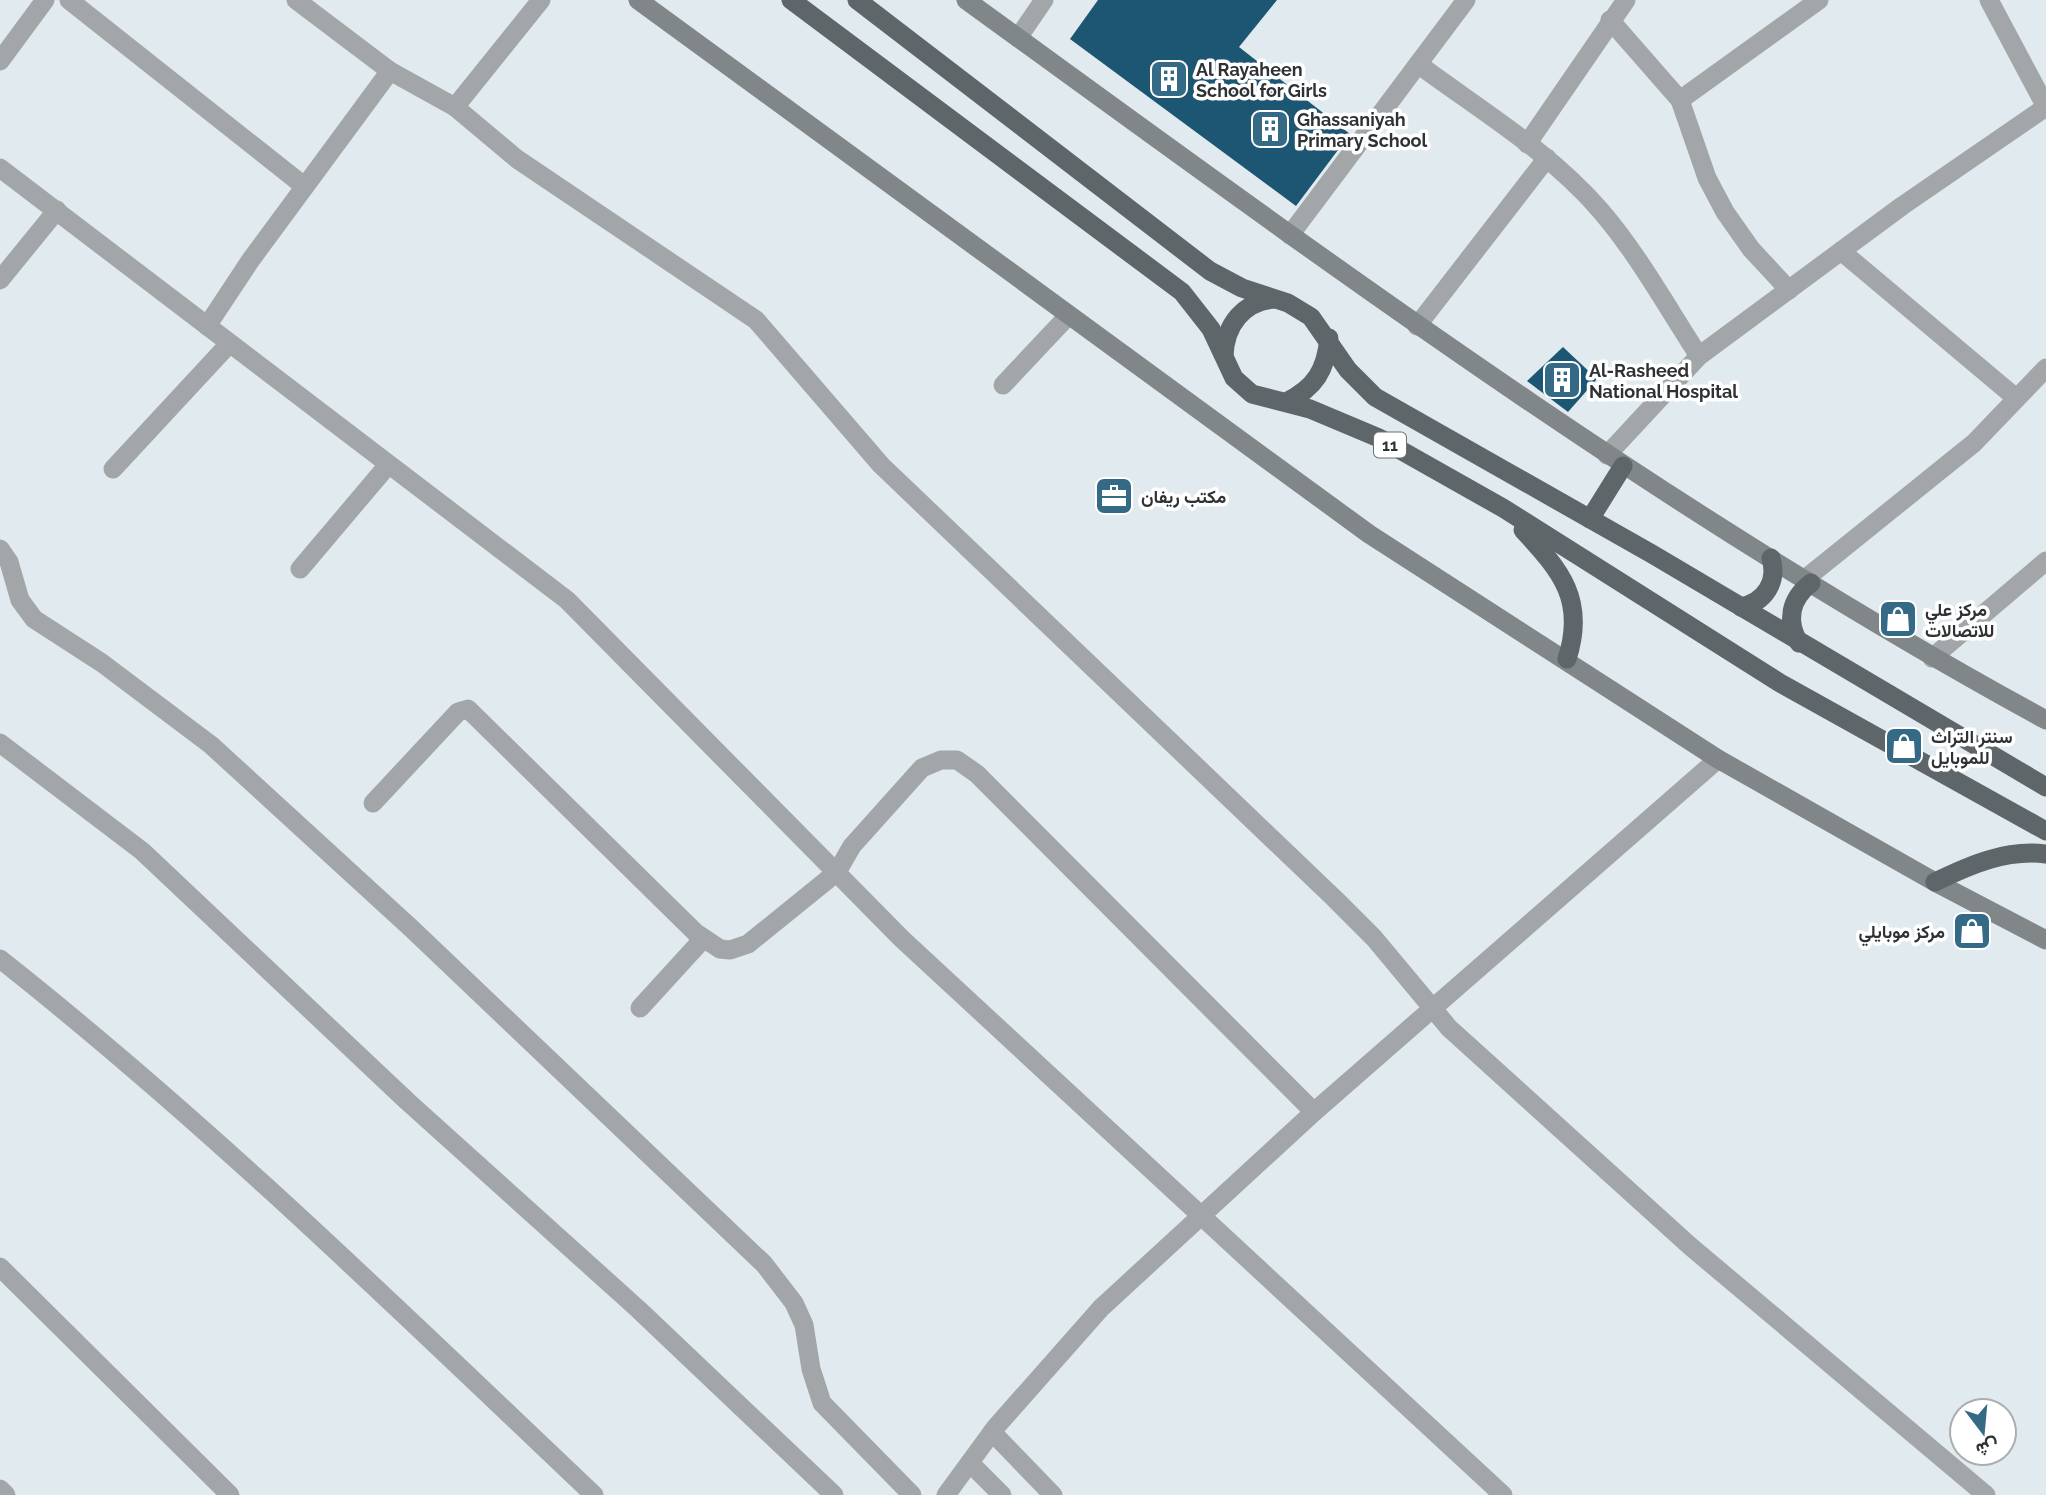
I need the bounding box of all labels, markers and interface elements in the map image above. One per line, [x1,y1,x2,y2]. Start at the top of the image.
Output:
building icon: Al Rayaheen School for Girls [1148,58,1190,100]
place label: Al Rayaheen School for Girls [1196,59,1327,101]
building icon: Ghassaniyah Primary School [1249,108,1291,150]
place label: Ghassaniyah Primary School [1297,109,1427,151]
building icon: Al-Rasheed National Hospital [1541,359,1583,401]
place label: Al-Rasheed National Hospital [1589,360,1738,402]
road number: 11 [1374,432,1406,458]
office icon: مكتب ريفان [1093,475,1135,517]
place label: مكتب ريفان [1141,486,1227,508]
shop icon: مركز علي للاتصالات [1877,598,1919,640]
place label: مركز علي للاتصالات [1925,599,1994,641]
shop icon: سنتر التراث للموبايل [1883,725,1925,767]
place label: سنتر التراث للموبايل [1931,726,2013,769]
shop icon: مركز موبايلي [1951,910,1993,952]
place label: مركز موبايلي [1858,921,1945,947]
north arrow [1948,1397,2018,1467]
text: ش [1973,1434,2002,1462]

